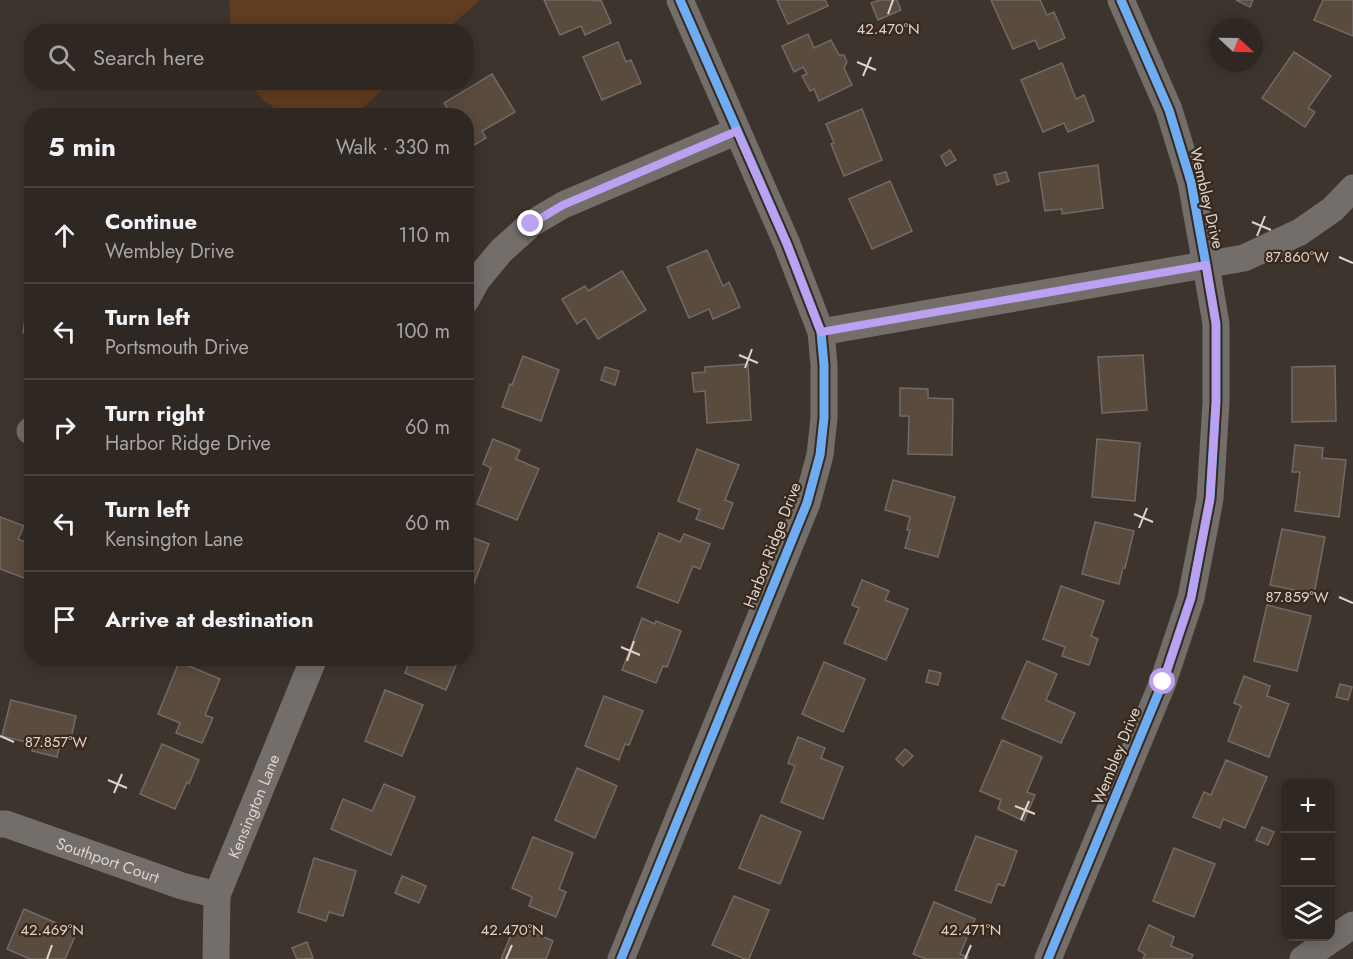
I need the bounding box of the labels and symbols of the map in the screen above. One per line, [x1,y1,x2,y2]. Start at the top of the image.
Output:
text: 42.470°N [856,18,920,40]
north arrow [1209,18,1263,72]
street label: Wembley Drive [1184,145,1230,251]
route end [517,210,543,236]
text: 87.860°W [1265,246,1329,268]
street label: Harbor Ridge Drive [737,479,807,611]
text: 87.859°W [1265,586,1329,608]
route start [1149,668,1175,694]
street label: Wembley Drive [1086,704,1146,808]
text: 87.857°W [25,731,87,753]
street label: Kensington Lane [222,751,285,862]
street label: Southport Court [53,831,163,889]
text: 42.469°N [20,919,84,941]
text: 42.470°N [480,919,544,941]
text: 42.471°N [941,919,1001,941]

